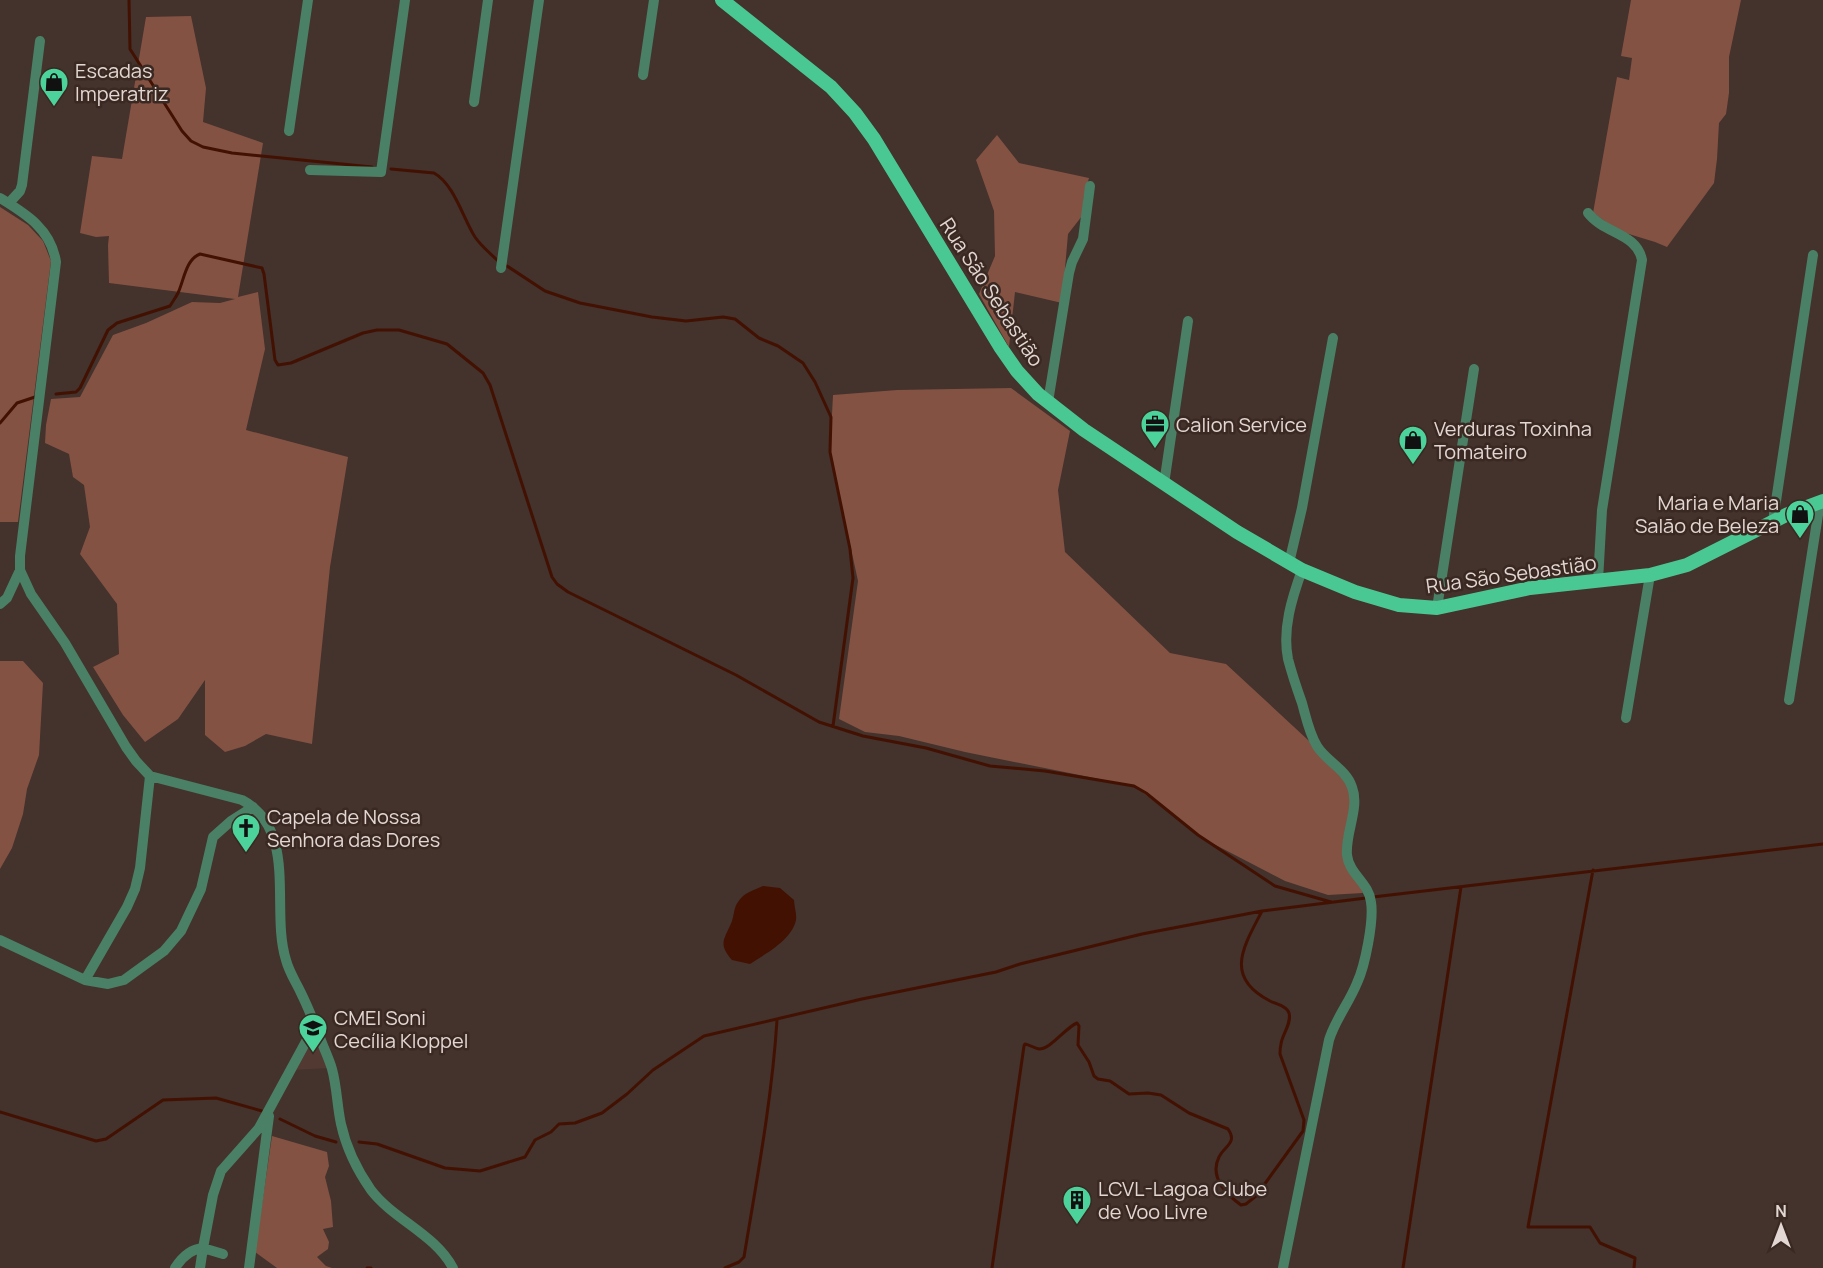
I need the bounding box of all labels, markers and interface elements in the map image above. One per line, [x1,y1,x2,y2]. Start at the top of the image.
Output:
place label: Escadas Imperatriz [75,57,169,107]
shop icon: Escadas Imperatriz [38,66,70,108]
street label: Rua São Sebastião [934,213,1050,372]
office icon: Calion Service [1139,408,1171,450]
place label: Calion Service [1176,411,1307,438]
place label: Verduras Toxinha Tomateiro [1434,415,1592,465]
shop icon: Verduras Toxinha Tomateiro [1397,424,1429,466]
place label: Maria e Maria Salão de Beleza [1635,489,1779,539]
shop icon: Maria e Maria Salão de Beleza [1784,498,1816,540]
street label: Rua São Sebastião [1424,549,1598,599]
place label: Capela de Nossa Senhora das Dores [267,803,440,853]
church icon: Capela de Nossa Senhora das Dores [230,812,262,854]
place label: CMEI Soni Cecília Kloppel [334,1004,468,1054]
school or university icon: CMEI Soni Cecília Kloppel [297,1012,329,1054]
place label: LCVL-Lagoa Clube de Voo Livre [1098,1175,1267,1225]
building icon: LCVL-Lagoa Clube de Voo Livre [1061,1184,1093,1226]
north arrow [1751,1196,1811,1256]
text: N [1775,1200,1787,1222]

